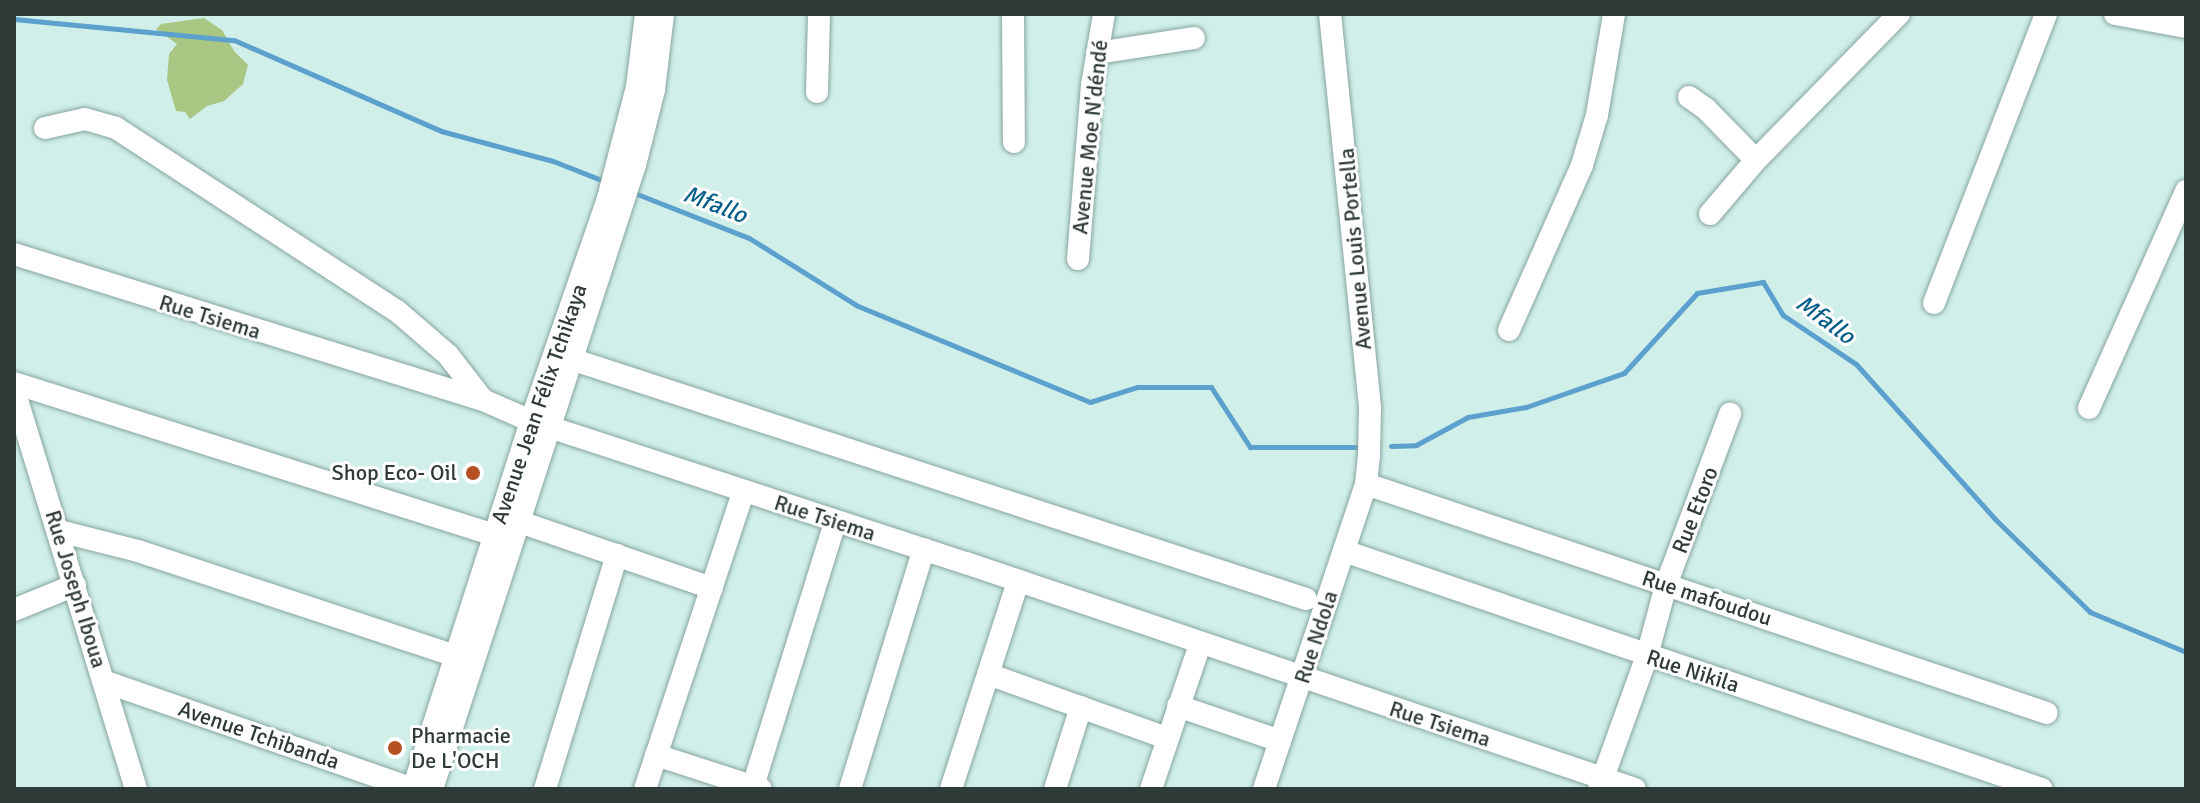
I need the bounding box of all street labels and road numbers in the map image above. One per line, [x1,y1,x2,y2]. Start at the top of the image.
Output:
street label: Avenue Moe N'déndé [1067,38,1113,236]
street label: Avenue Louis Portella [1333,147,1377,351]
street label: Avenue Jean Félix Tchikaya [486,281,592,527]
street label: Rue Tsiema [156,289,264,345]
street label: Rue Etoro [1666,463,1724,557]
street label: Rue Tsiema [771,489,879,547]
street label: Rue Joseph Iboua [39,507,113,671]
street label: Rue mafoudou [1639,565,1775,631]
street label: Rue Ndola [1289,587,1343,687]
street label: Rue Nikila [1643,644,1743,698]
street label: Avenue Tchibanda [175,695,343,775]
street label: Rue Tsiema [1386,695,1494,753]

